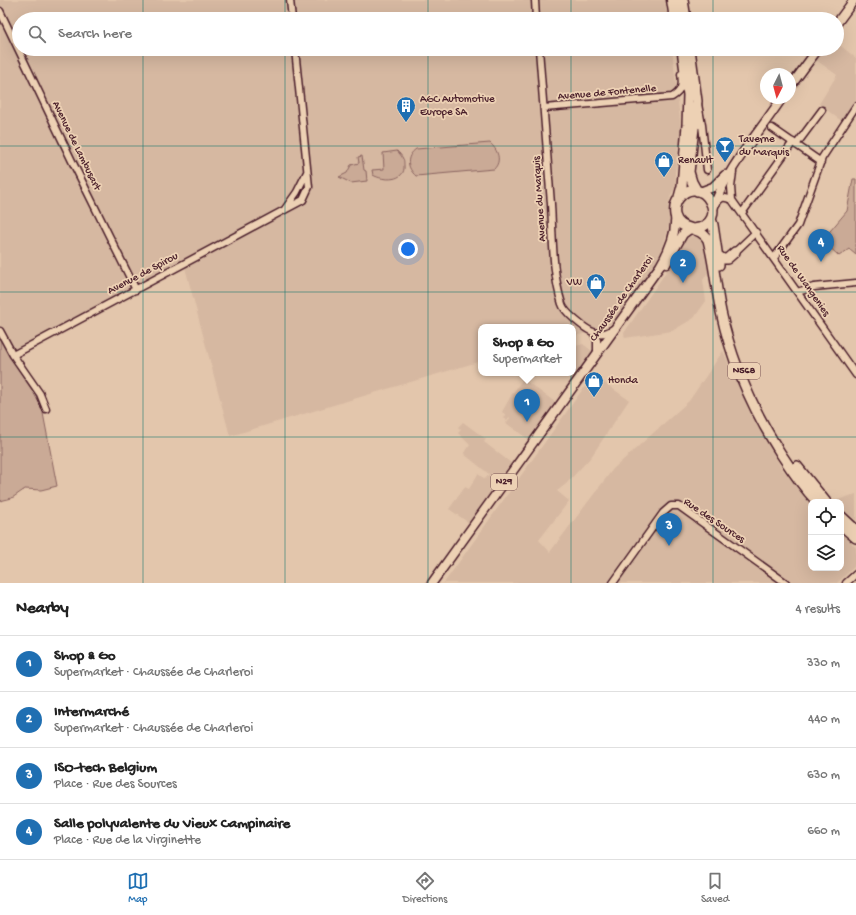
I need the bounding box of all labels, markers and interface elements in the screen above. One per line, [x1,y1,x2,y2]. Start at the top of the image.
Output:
search box [12,12,844,56]
icon: search [26,23,48,45]
text: Search here [58,25,132,43]
north arrow [760,68,796,104]
street label: Avenue de Fontenelle [557,83,657,103]
place label: AGC Automotive Europe SA [420,94,495,119]
building icon: AGC Automotive Europe SA [395,95,417,123]
street label: Avenue de Lambusart [49,99,104,194]
place label: Taverne du Marquis [738,134,790,159]
bar icon: Taverne du Marquis [714,135,736,163]
shop icon: Renault [653,150,675,178]
street label: Avenue du Marquis [531,155,549,242]
place label: Renault [678,155,714,167]
pin: 4 [808,229,834,262]
your location [398,239,418,259]
street label: Rue de Wangenies [774,243,833,320]
street label: Avenue de Spirou [106,250,180,298]
pin: 2 [670,250,696,283]
street label: Chaussée de Charleroi [588,254,656,344]
shop icon: VW [585,272,607,300]
place label: VW [566,277,582,289]
popup [478,324,576,376]
text: Shop & Go [493,334,554,352]
text: Supermarket [493,352,561,367]
road number: N568 [728,363,760,379]
shop icon: Honda [583,370,605,398]
place label: Honda [608,375,639,387]
pin: 1 [514,389,540,422]
road number: N29 [491,474,517,490]
street label: Rue des Sources [681,496,748,546]
map controls [808,499,844,571]
button: locate [808,499,844,535]
pin: 3 [656,513,682,546]
button: layers [808,535,844,571]
text: Nearby [16,599,69,619]
text: 4 results [796,602,840,617]
text: Shop & Go [54,647,115,665]
text: 1 [26,656,32,671]
text: 330 m [807,656,840,671]
text: Supermarket · Chaussée de Charleroi [54,665,253,680]
text: Intermarché [54,703,129,721]
text: 2 [26,712,32,727]
text: 440 m [808,712,840,727]
text: Supermarket · Chaussée de Charleroi [54,721,253,736]
text: ISO-tech Belgium [54,759,157,777]
text: 3 [26,768,32,783]
text: 630 m [807,768,840,783]
text: Place · Rue des Sources [54,777,177,792]
text: Salle polyvalente du Vieux Campinaire [54,815,290,833]
text: 4 [26,824,32,839]
text: 660 m [807,824,840,839]
text: Place · Rue de la Virginette [54,833,201,848]
tab: Map [127,870,149,906]
tab: Directions [403,870,447,906]
tab: Saved [701,870,729,906]

